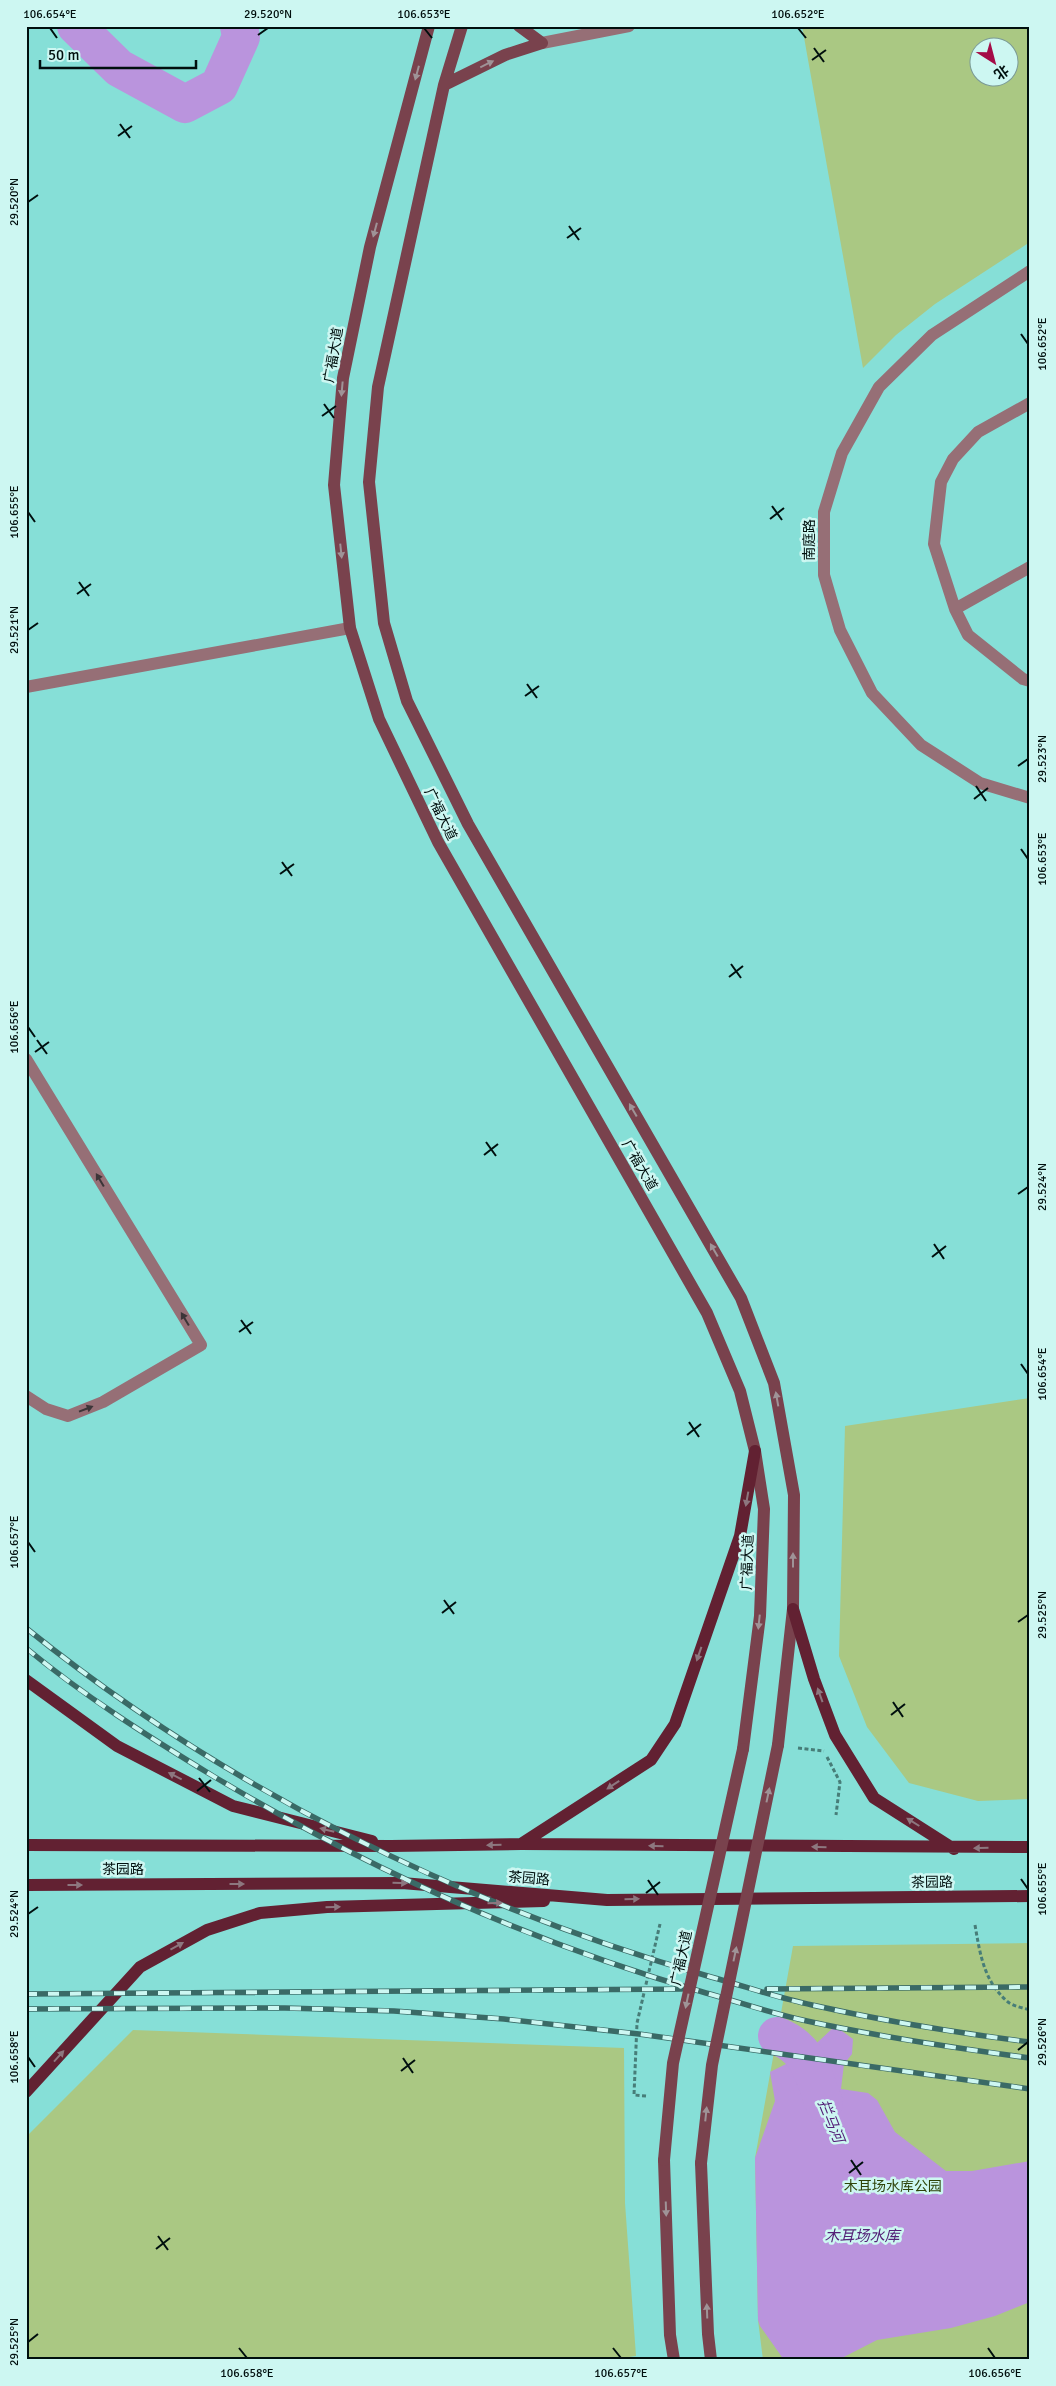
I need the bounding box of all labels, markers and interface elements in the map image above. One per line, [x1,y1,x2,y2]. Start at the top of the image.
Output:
text: 106.654°E [23,7,77,22]
text: 29.520°N [244,7,292,22]
text: 106.653°E [397,7,451,22]
text: 106.652°E [771,7,825,22]
scale bar [40,38,196,70]
north arrow [968,38,1018,88]
text: 50 m [48,46,79,64]
one-way arrow [480,60,495,68]
text: 北 [991,61,1012,83]
one-way arrow [412,66,420,81]
text: 29.520°N [7,178,22,226]
one-way arrow [371,223,379,238]
text: 106.652°E [1035,317,1050,371]
street label: 广福大道 [320,326,347,384]
one-way arrow [338,382,346,398]
text: 106.655°E [7,485,22,539]
street label: 南庭路 [801,519,818,561]
one-way arrow [337,543,345,559]
text: 29.521°N [7,606,22,654]
text: 29.523°N [1035,735,1050,783]
street label: 广福大道 [421,785,460,843]
text: 106.653°E [1035,832,1050,886]
text: 106.656°E [7,1000,22,1054]
one-way arrow [628,1103,637,1116]
street label: 广福大道 [618,1137,661,1194]
text: 29.524°N [1035,1163,1050,1211]
one-way arrow [96,1173,105,1187]
one-way arrow [709,1244,718,1257]
one-way arrow [180,1312,189,1325]
text: 106.654°E [1035,1347,1050,1401]
one-way arrow [773,1391,781,1407]
one-way arrow [79,1405,94,1413]
one-way arrow [742,1492,750,1508]
text: 106.657°E [7,1515,22,1569]
street label: 广福大道 [738,1534,757,1590]
one-way arrow [789,1552,797,1568]
text: 29.525°N [1035,1591,1050,1639]
one-way arrow [755,1614,763,1630]
one-way arrow [695,1647,702,1662]
one-way arrow [816,1687,824,1702]
one-way arrow [168,1772,182,1780]
one-way arrow [606,1780,620,1790]
one-way arrow [764,1787,772,1803]
one-way arrow [906,1818,920,1827]
one-way arrow [320,1826,335,1834]
one-way arrow [485,1841,501,1849]
one-way arrow [648,1842,664,1850]
one-way arrow [810,1843,826,1851]
one-way arrow [973,1844,989,1852]
street label: 茶园路 [102,1861,144,1878]
text: 106.655°E [1035,1862,1050,1916]
street label: 茶园路 [507,1868,551,1889]
street label: 茶园路 [911,1874,953,1891]
one-way arrow [392,1879,408,1887]
one-way arrow [230,1880,246,1888]
one-way arrow [67,1881,83,1889]
text: 29.524°N [7,1890,22,1938]
one-way arrow [624,1895,640,1903]
one-way arrow [487,1898,503,1906]
one-way arrow [325,1903,341,1911]
street label: 广福大道 [667,1929,696,1987]
one-way arrow [171,1942,184,1951]
one-way arrow [731,1946,739,1962]
one-way arrow [683,1994,691,2009]
text: 29.526°N [1035,2018,1050,2066]
text: 106.658°E [7,2030,22,2084]
one-way arrow [53,2050,65,2062]
water label: 拦马河 [814,2097,849,2148]
one-way arrow [702,2106,710,2122]
park label: 木耳场水库公园 [844,2178,942,2195]
one-way arrow [662,2201,670,2217]
water label: 木耳场水库 [824,2227,902,2245]
one-way arrow [702,2303,710,2319]
text: 29.525°N [7,2318,22,2366]
text: 106.658°E [220,2366,274,2381]
text: 106.657°E [594,2366,648,2381]
text: 106.656°E [968,2366,1022,2381]

